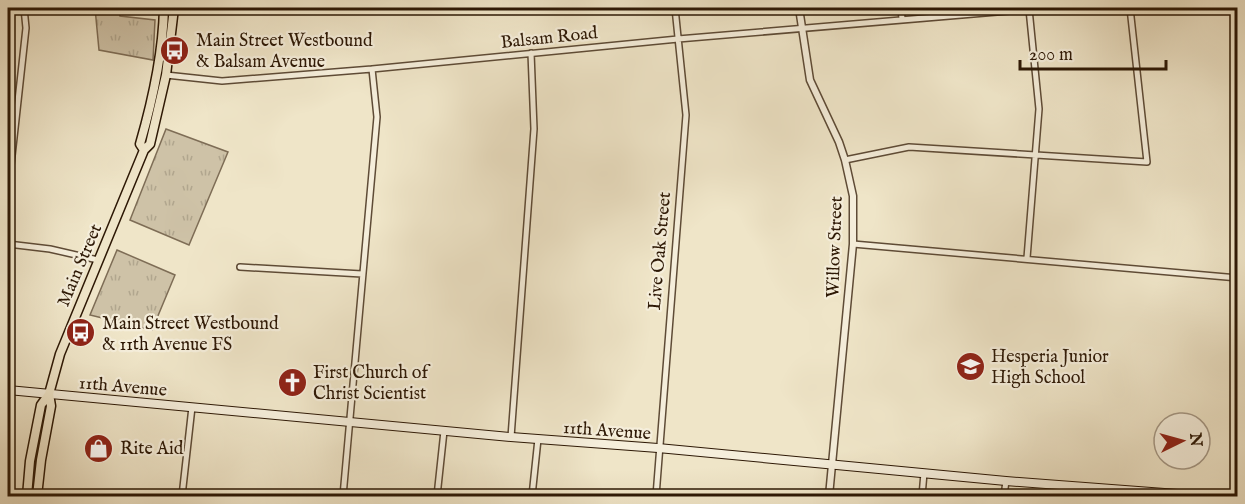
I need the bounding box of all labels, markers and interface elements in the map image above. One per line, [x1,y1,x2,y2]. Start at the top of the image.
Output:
street label: Balsam Road [500,22,599,55]
place label: Main Street Westbound & Balsam Avenue [196,30,373,74]
scale bar [1020,33,1166,71]
bus stop icon: Main Street Westbound & Balsam Avenue [159,34,191,66]
text: 200 m [1029,44,1073,67]
street label: Live Oak Street [644,191,677,311]
street label: Willow Street [822,196,849,298]
street label: Main Street [53,221,108,310]
place label: Main Street Westbound & 11th Avenue FS [102,313,279,357]
bus stop icon: Main Street Westbound & 11th Avenue FS [65,317,97,349]
place label: Hesperia Junior High School [991,346,1109,390]
school or university icon: Hesperia Junior High School [954,350,986,382]
place label: First Church of Christ Scientist [313,362,431,406]
church icon: First Church of Christ Scientist [276,366,308,398]
street label: 11th Avenue [78,372,168,403]
north arrow [1152,411,1212,471]
street label: 11th Avenue [562,417,652,446]
text: N [1184,431,1206,448]
shop icon: Rite Aid [83,432,115,464]
place label: Rite Aid [120,438,184,461]

